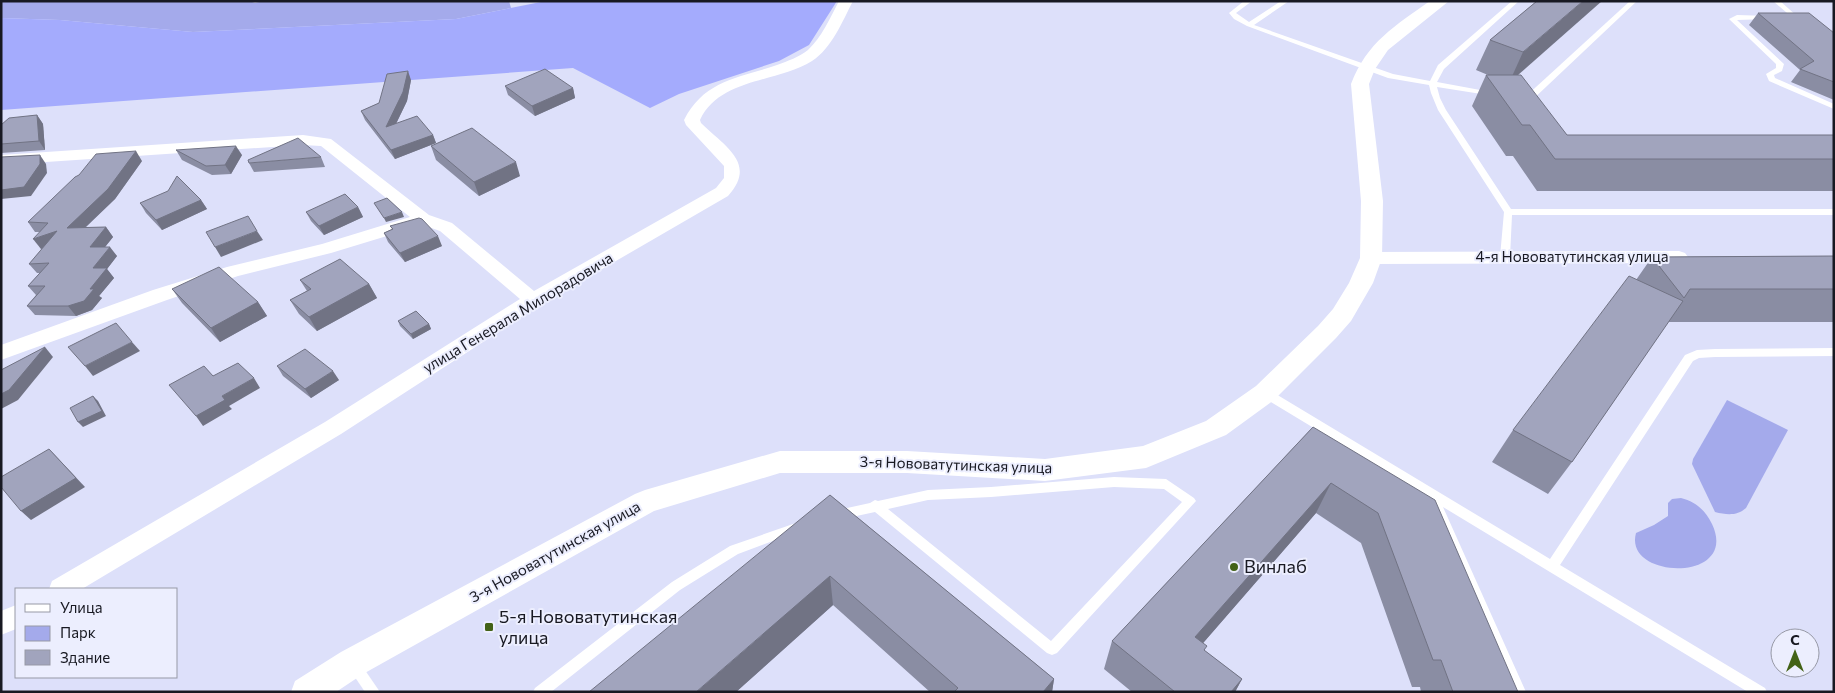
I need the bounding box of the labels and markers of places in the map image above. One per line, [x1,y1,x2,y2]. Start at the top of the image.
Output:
place label: Винлаб [1244,555,1307,577]
marker: Винлаб [1228,561,1240,573]
place label: 5-я Нововатутинская улица [499,605,677,648]
marker: 5-я Нововатутинская улица [483,621,495,633]

